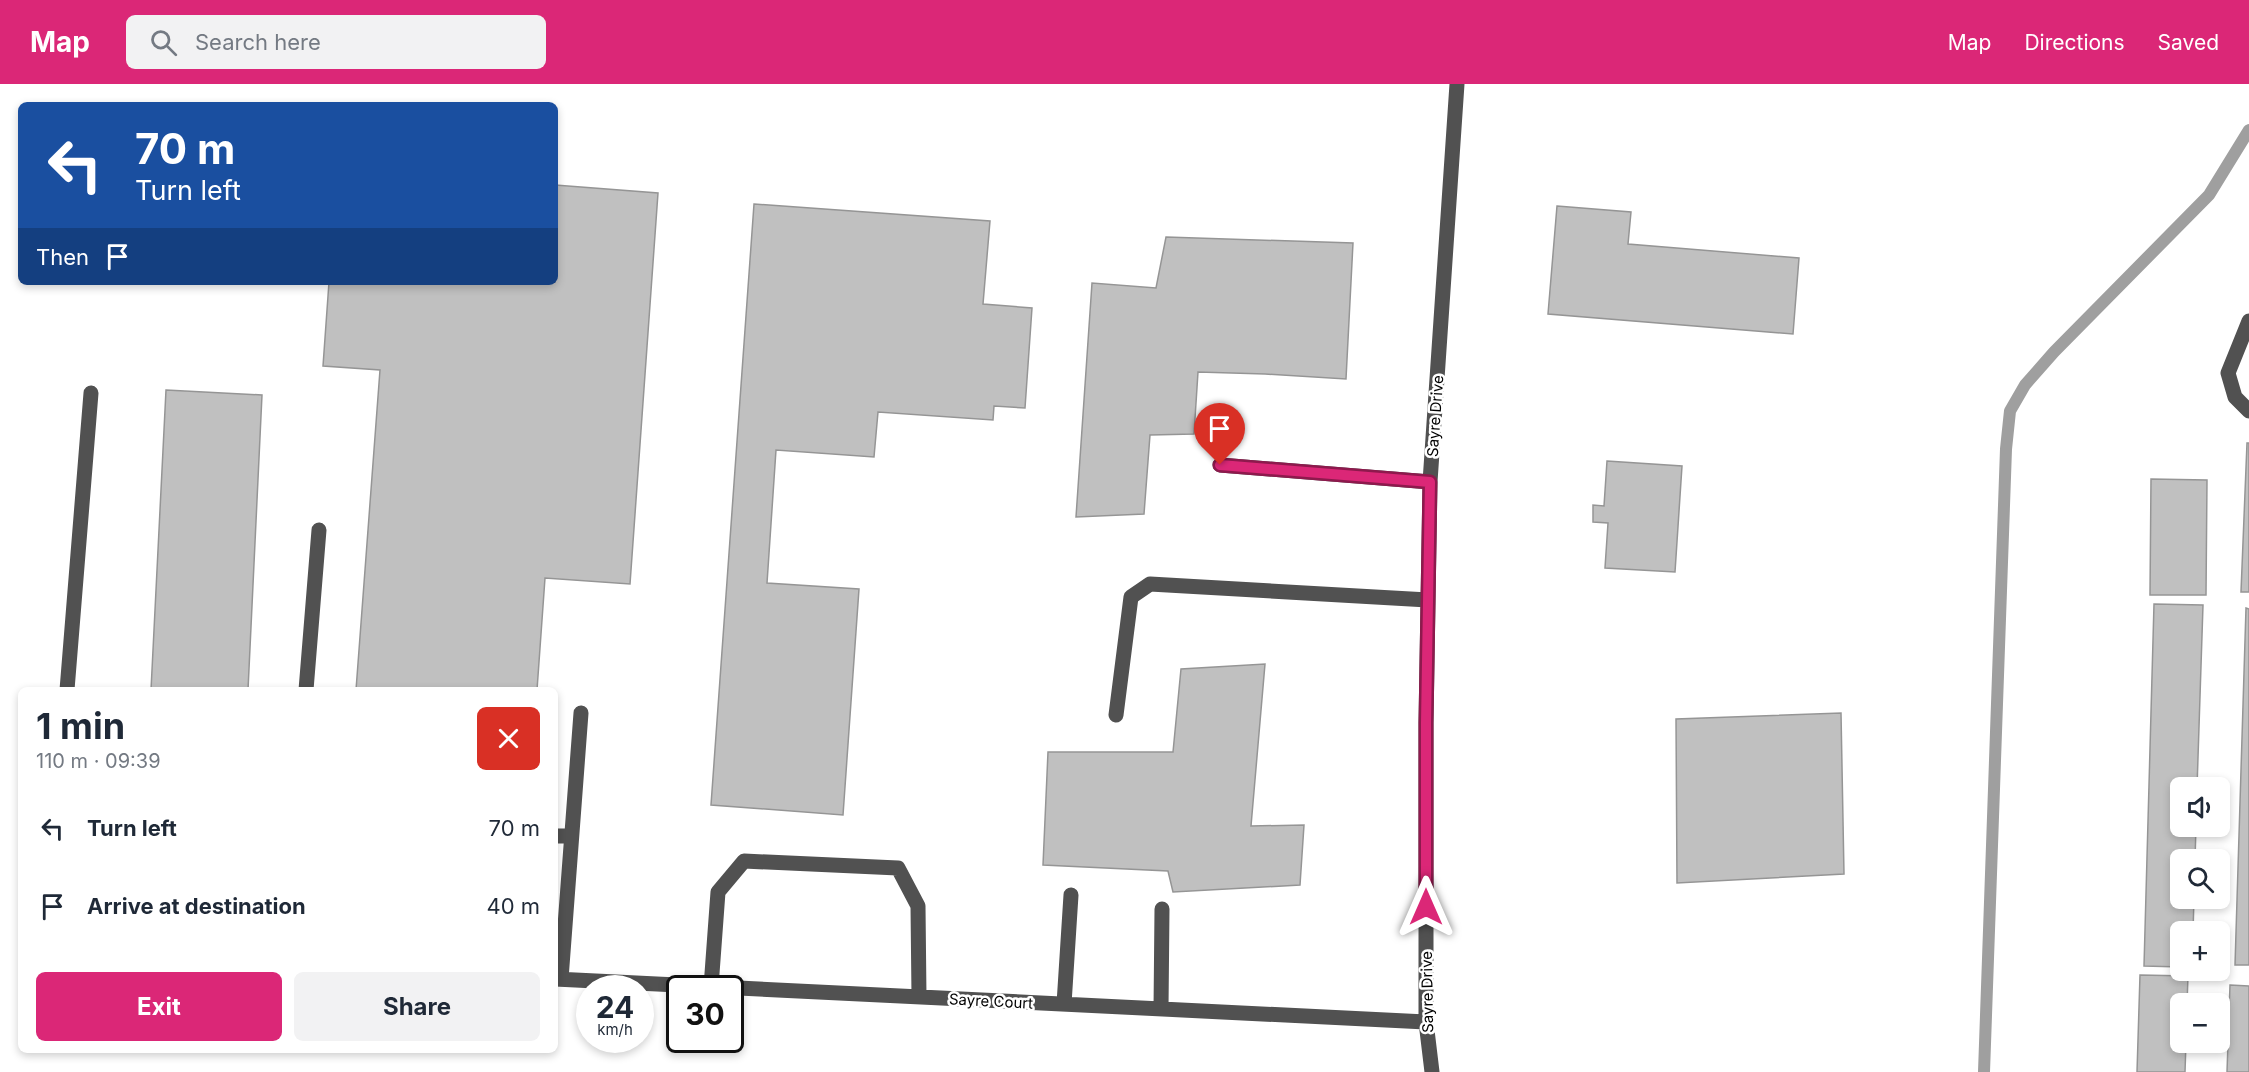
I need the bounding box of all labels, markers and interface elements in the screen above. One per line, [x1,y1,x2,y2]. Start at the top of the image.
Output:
search box [126,15,546,69]
text: Map [30,25,90,59]
icon: search [147,26,180,59]
text: Search here [195,29,321,55]
text: Map [1948,30,1991,55]
text: Directions [2024,30,2125,55]
text: Saved [2158,30,2219,55]
text: 70 m [135,123,235,174]
icon: left [36,126,114,204]
text: Turn left [135,174,241,207]
icon: arrive [101,240,134,273]
text: Then [36,244,89,270]
street label: Sayre Drive [1423,375,1447,457]
pin [1194,403,1245,465]
icon: arrive [1203,412,1236,445]
text: 1 min [36,704,125,748]
button: close [477,707,540,770]
text: 110 m · 09:39 [36,749,161,773]
map controls [2170,777,2230,1053]
button: sound [2170,777,2230,837]
icon: left [36,812,69,845]
text: Turn left [87,815,177,841]
text: 70 m [489,815,540,841]
button: search [2170,849,2230,909]
position arrow [1394,875,1458,939]
icon: arrive [36,890,69,923]
text: Arrive at destination [87,893,306,919]
text: 40 m [486,893,540,919]
button: + [2170,921,2230,981]
street label: Sayre Drive [1417,951,1437,1033]
button: Exit [36,972,282,1041]
button: Share [294,972,540,1041]
speed limit sign: 30 [666,975,744,1053]
text: 24 [596,989,634,1025]
street label: Sayre Court [948,989,1034,1013]
button: − [2170,993,2230,1053]
text: km/h [597,1020,633,1039]

